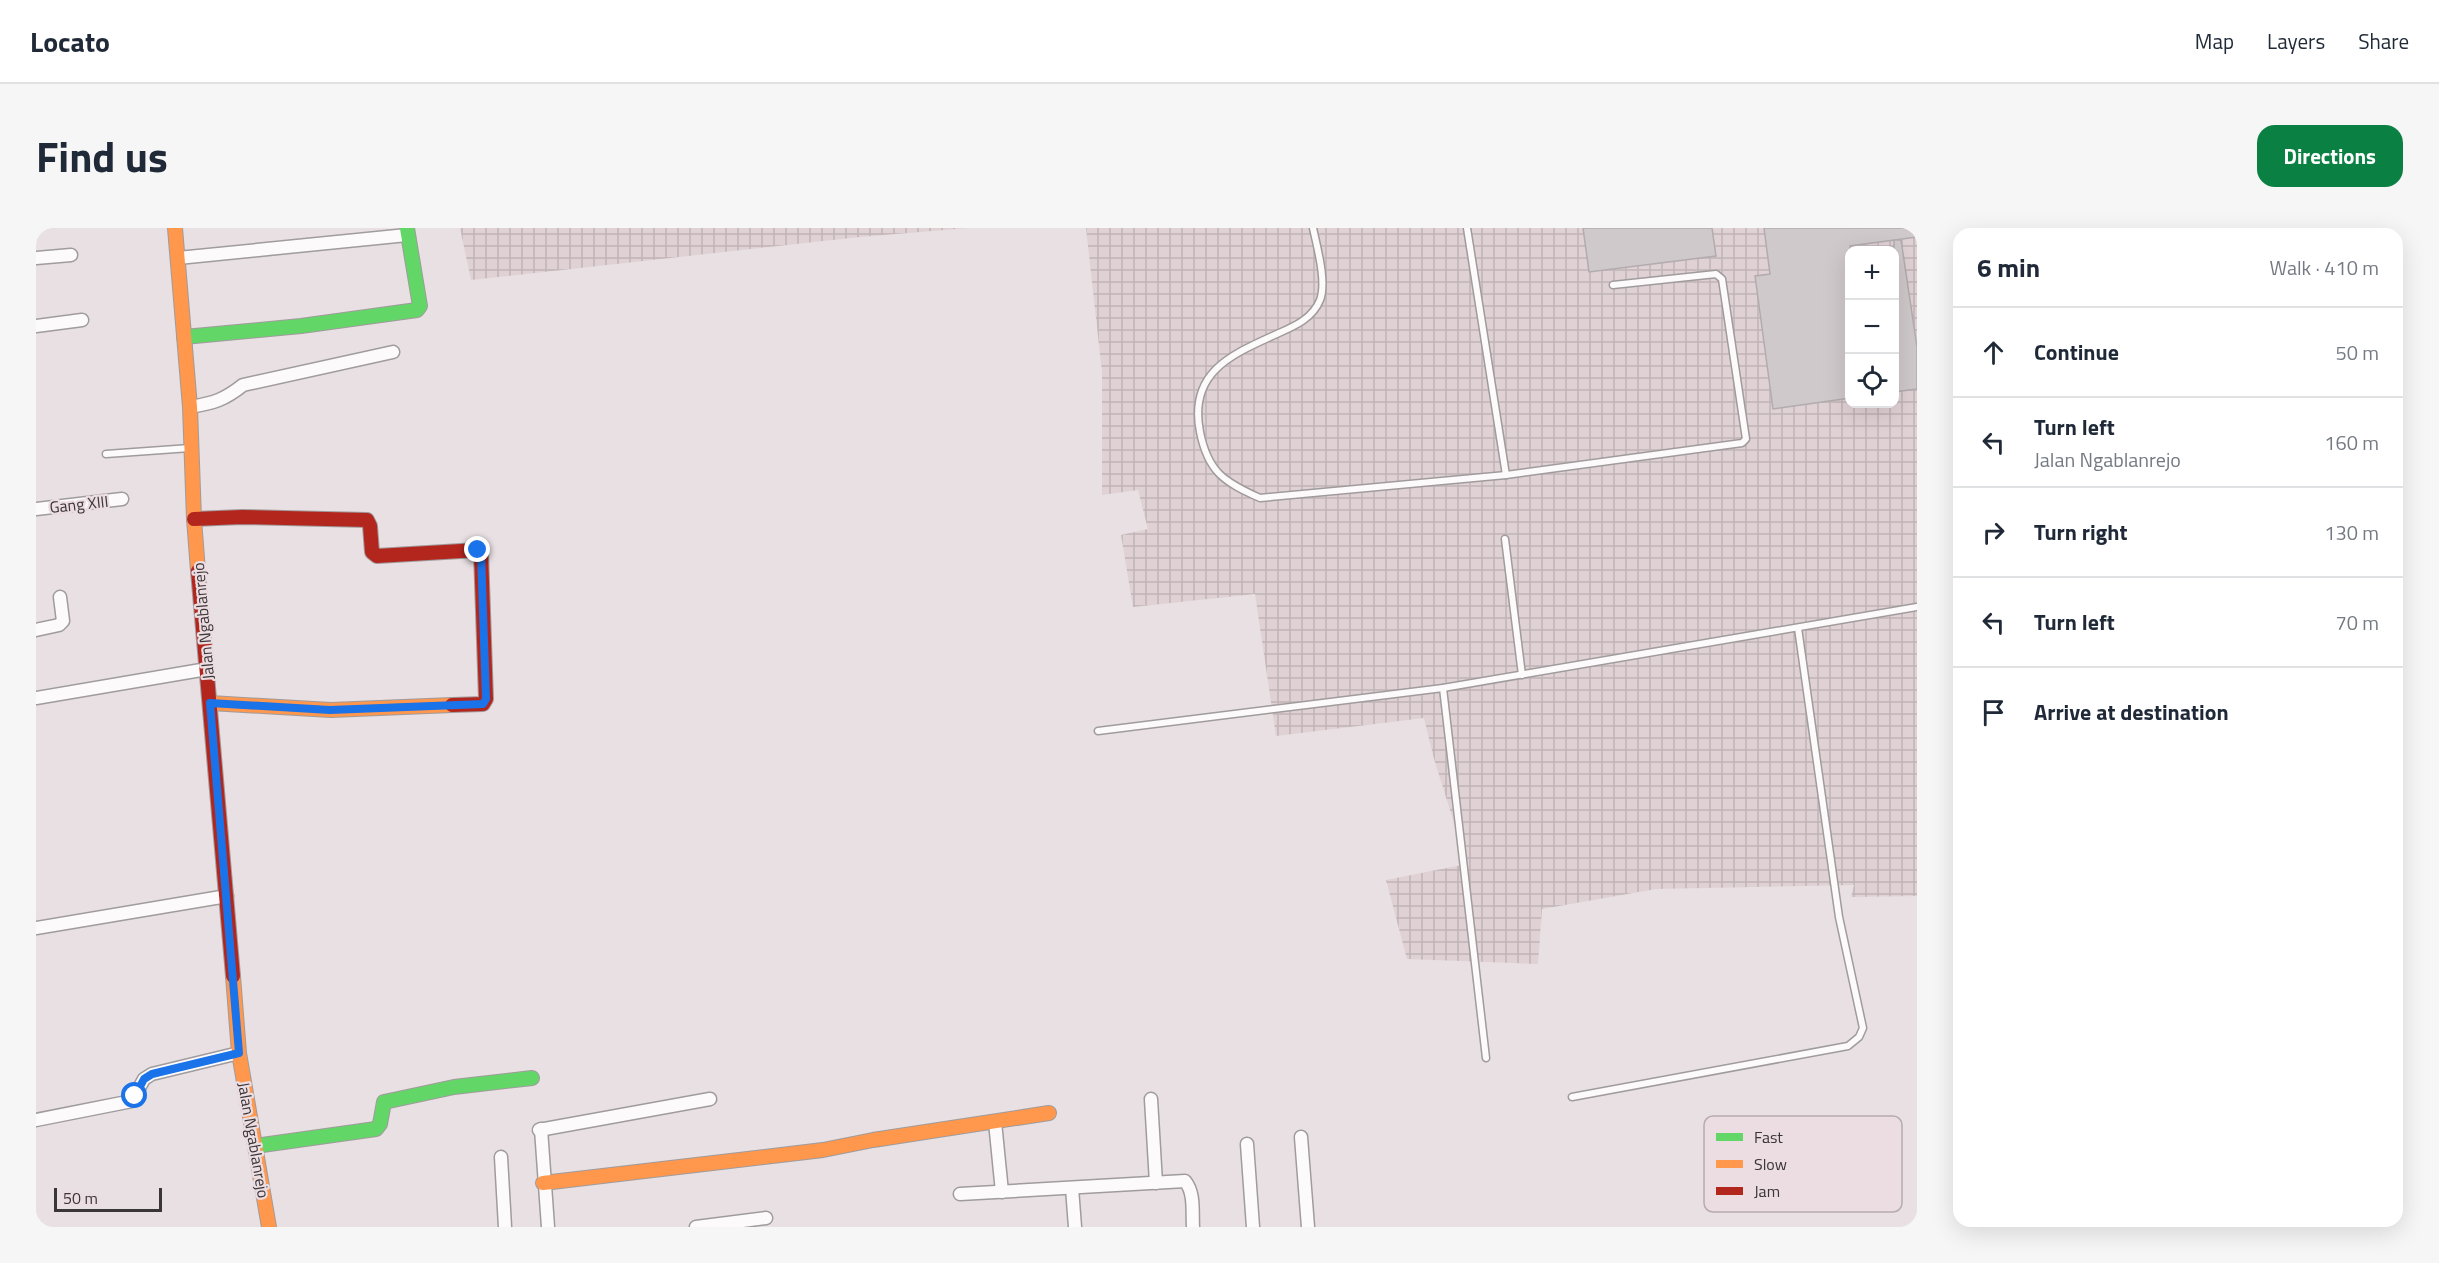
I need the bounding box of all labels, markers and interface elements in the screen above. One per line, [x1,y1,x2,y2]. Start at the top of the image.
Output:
text: Locato [30,20,110,63]
text: Map [2195,25,2234,57]
text: Layers [2267,25,2325,57]
text: Share [2358,25,2409,57]
text: Find us [36,124,168,188]
button: Directions [2257,125,2403,187]
map controls [1845,246,1899,408]
button: + [1845,246,1899,300]
text: 6 min [1977,248,2040,287]
text: Walk · 410 m [2270,252,2379,283]
button: − [1845,300,1899,354]
text: Continue [2034,335,2119,369]
icon: ahead [1977,336,2010,369]
text: 50 m [2335,337,2379,368]
button: locate [1845,354,1899,408]
text: Turn left [2034,410,2115,444]
icon: left [1977,426,2010,459]
text: 160 m [2324,427,2379,458]
text: Jalan Ngablanrejo [2034,444,2181,475]
street label: Gang XIII [48,489,110,519]
text: Turn right [2034,515,2128,549]
icon: right [1977,516,2010,549]
text: 130 m [2324,517,2379,548]
route end [464,536,490,562]
street label: Jalan Ngablanrejo [186,561,220,681]
text: Turn left [2034,605,2115,639]
icon: left [1977,606,2010,639]
text: 70 m [2335,607,2379,638]
text: Arrive at destination [2034,695,2229,729]
icon: arrive [1977,696,2010,729]
street label: Jalan Ngablanrejo [232,1080,276,1200]
route start [121,1082,147,1108]
legend [1704,1116,1902,1212]
text: Fast [1754,1125,1783,1149]
text: Slow [1754,1152,1787,1176]
text: Jam [1754,1179,1780,1203]
scale bar [54,1185,162,1212]
text: 50 m [63,1186,98,1210]

